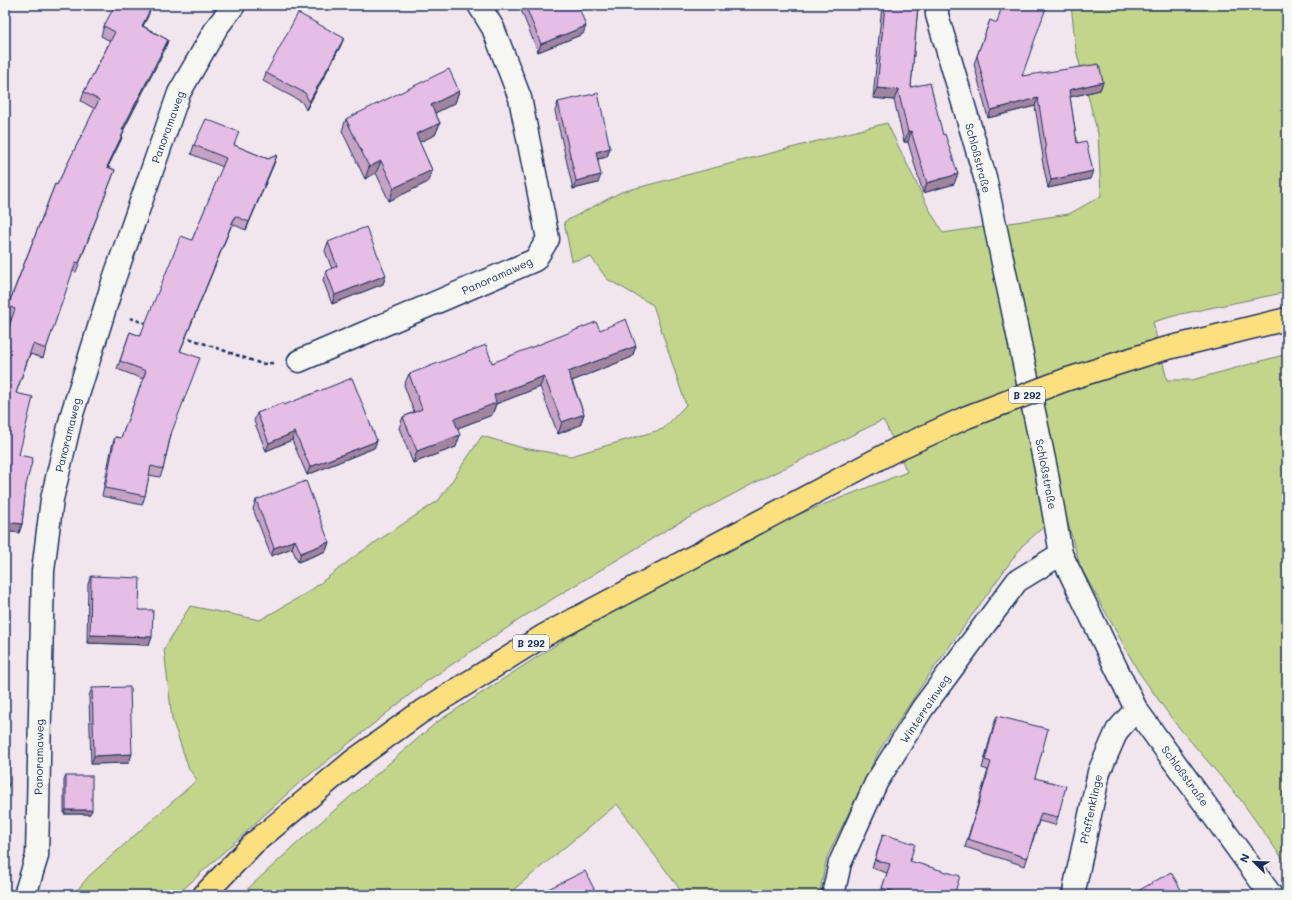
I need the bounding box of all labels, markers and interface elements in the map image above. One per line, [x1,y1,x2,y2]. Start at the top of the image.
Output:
street label: Panoramaweg [147,89,188,165]
street label: Schloßstraße [962,121,995,195]
street label: Panoramaweg [459,253,535,298]
road number: B 292 [1009,387,1045,403]
street label: Panoramaweg [51,396,84,474]
street label: Schloßstraße [1032,437,1061,511]
road number: B 292 [513,635,549,651]
street label: Winterrainweg [896,671,953,746]
street label: Panoramaweg [30,719,47,795]
street label: Schloßstraße [1158,742,1213,809]
street label: Pfaffenklinge [1076,773,1105,845]
north arrow [1234,842,1274,882]
text: N [1236,851,1253,865]

